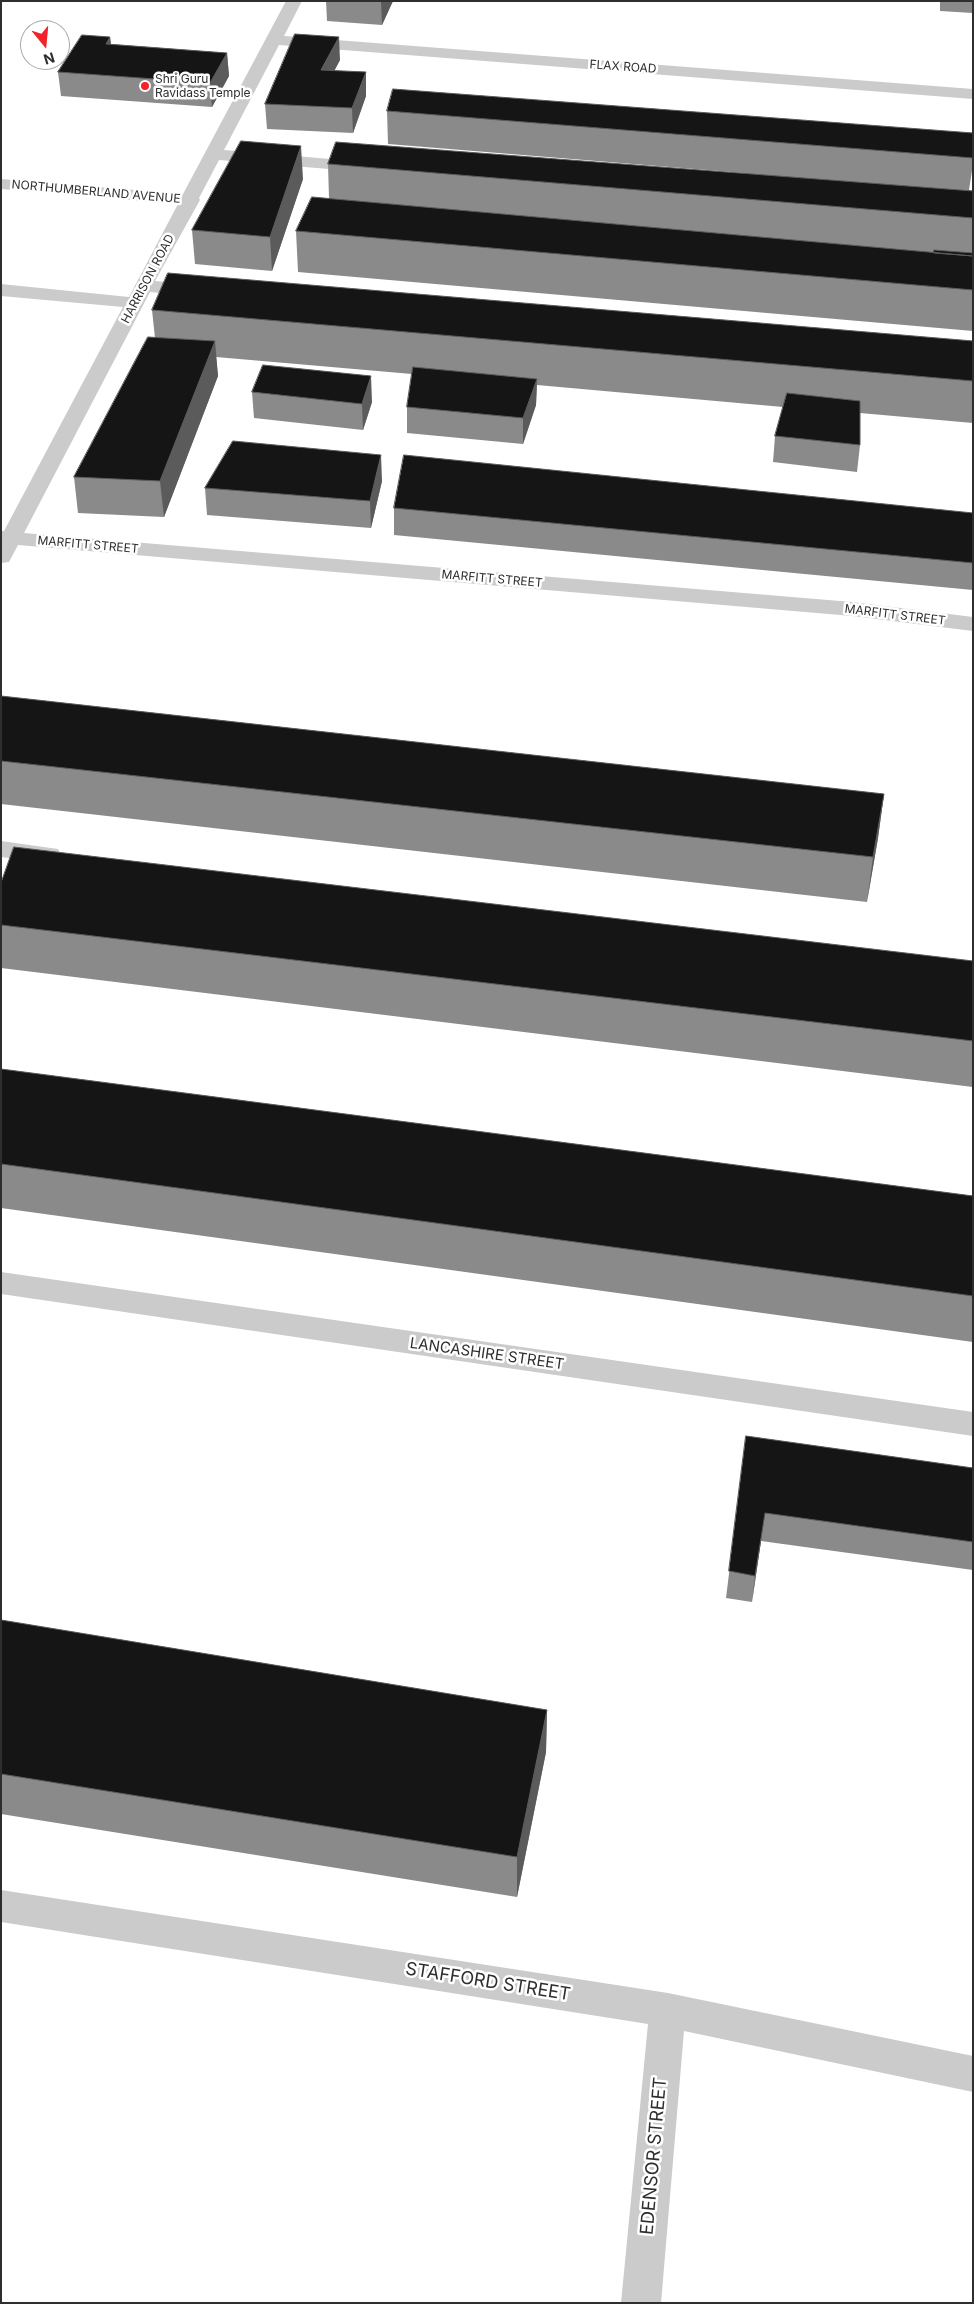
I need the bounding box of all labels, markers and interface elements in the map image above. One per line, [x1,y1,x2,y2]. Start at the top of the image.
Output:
north arrow [20,20,70,70]
text: N [42,49,57,69]
street label: FLAX ROAD [589,57,657,77]
place label: Shri Guru Ravidass Temple [155,72,251,100]
marker: Shri Guru Ravidass Temple [139,80,151,92]
street label: NORTHUMBERLAND AVENUE [11,177,181,207]
street label: HARRISON ROAD [119,232,177,326]
street label: MARFITT STREET [37,533,139,557]
street label: MARFITT STREET [441,567,543,591]
street label: MARFITT STREET [844,602,946,628]
street label: LANCASHIRE STREET [409,1334,565,1374]
street label: STAFFORD STREET [404,1958,572,2006]
street label: EDENSOR STREET [636,2076,672,2236]

